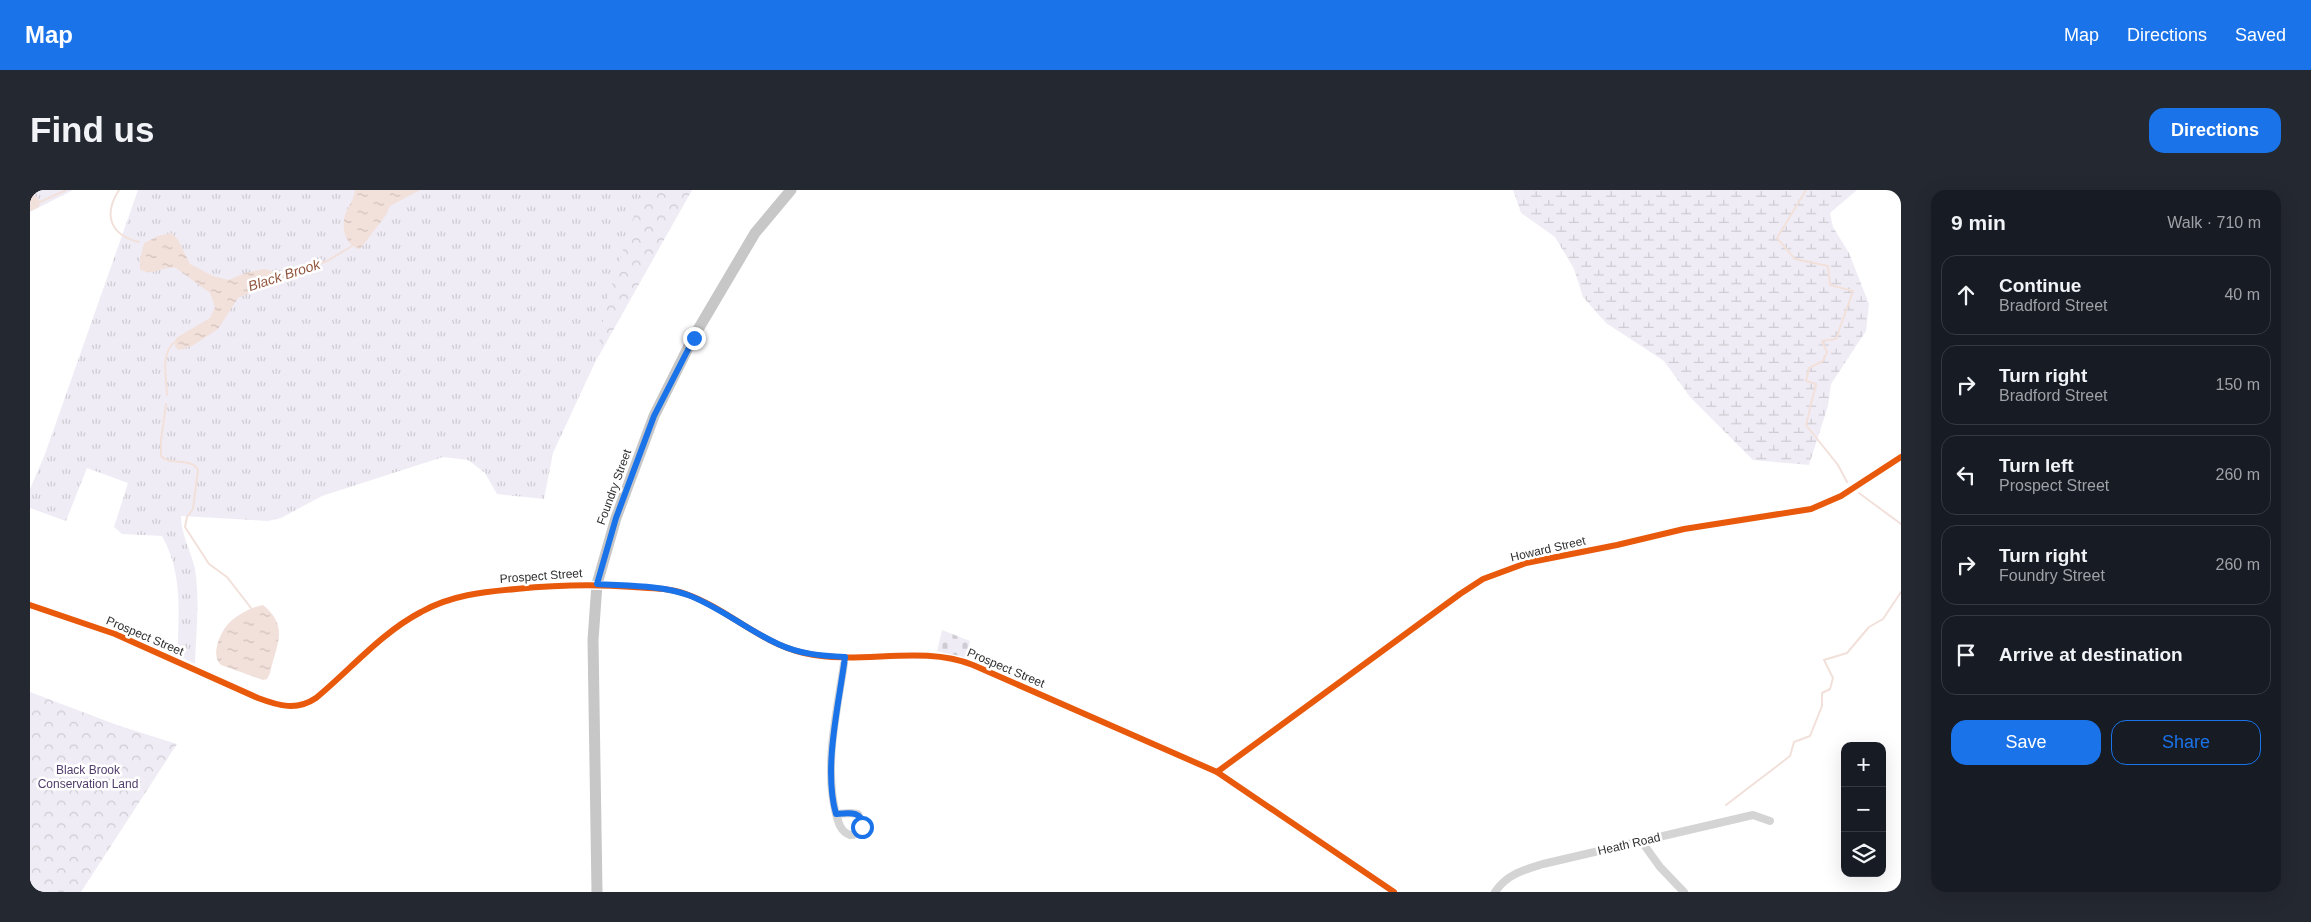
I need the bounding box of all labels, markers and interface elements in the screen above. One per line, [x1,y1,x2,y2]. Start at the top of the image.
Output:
text: Map [25,21,73,48]
text: Map [2064,25,2099,45]
text: Directions [2127,25,2207,45]
text: Saved [2235,25,2286,45]
button: Directions [2149,108,2281,153]
text: Find us [30,110,154,149]
text: 9 min [1951,211,2006,234]
text: Walk · 710 m [2167,214,2261,231]
water label: Black Brook [246,256,323,294]
text: Continue [1999,275,2081,296]
icon: ahead [1952,281,1980,309]
text: 40 m [2224,286,2260,303]
text: Bradford Street [1999,297,2108,314]
route end [683,327,706,350]
text: Turn right [1999,365,2087,386]
icon: right [1952,371,1980,399]
text: 150 m [2216,376,2260,393]
text: Bradford Street [1999,387,2108,404]
street label: Foundry Street [594,447,634,527]
text: Turn left [1999,455,2074,476]
icon: left [1952,461,1980,489]
text: 260 m [2216,466,2260,483]
text: Prospect Street [1999,477,2109,494]
street label: Howard Street [1509,533,1588,564]
text: Turn right [1999,545,2087,566]
icon: right [1952,551,1980,579]
text: 260 m [2216,556,2260,573]
street label: Prospect Street [499,566,583,586]
text: Foundry Street [1999,567,2105,584]
street label: Prospect Street [104,613,186,659]
icon: arrive [1952,641,1980,669]
text: Arrive at destination [1999,644,2183,665]
street label: Prospect Street [965,645,1047,691]
button: Save [1951,720,2101,765]
button: Share [2111,720,2261,765]
map controls [1841,742,1886,877]
button: + [1841,742,1886,787]
park label: Black Brook Conservation Land [38,763,138,791]
button: − [1841,787,1886,832]
route start [851,816,874,839]
street label: Heath Road [1596,830,1662,858]
button: layers [1841,832,1886,877]

